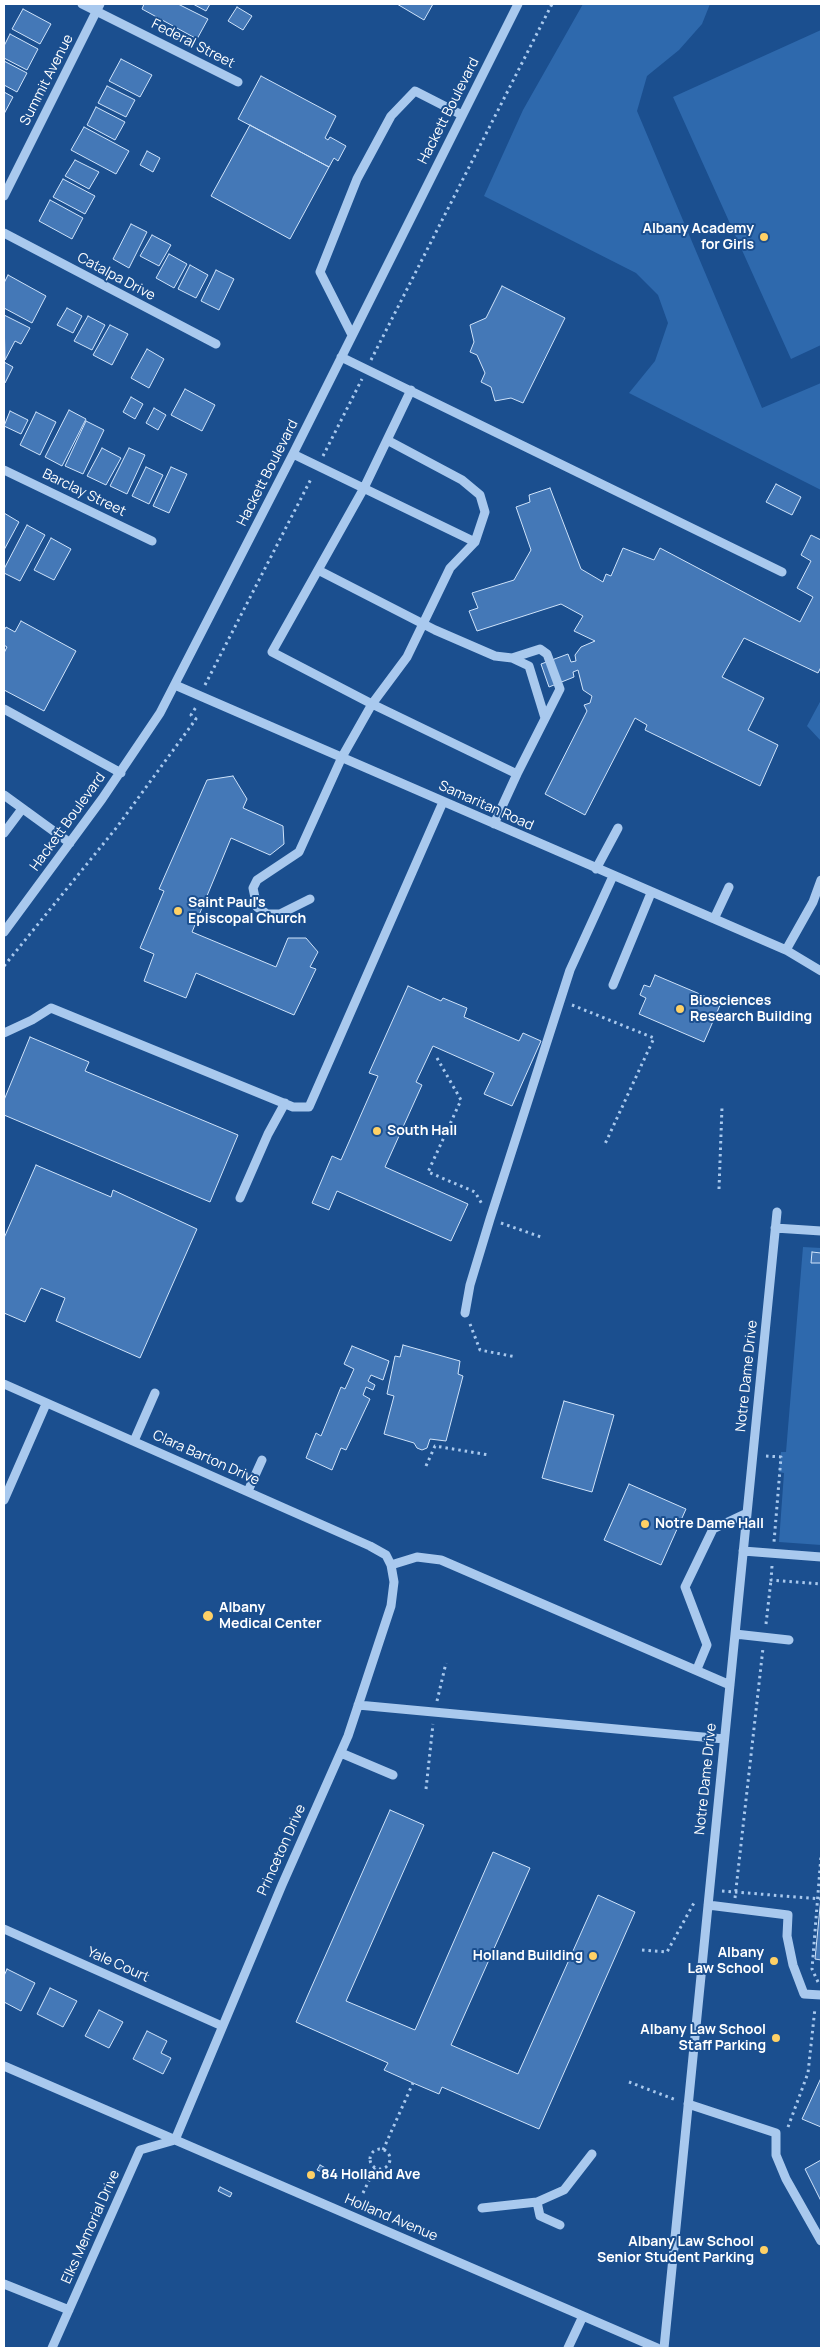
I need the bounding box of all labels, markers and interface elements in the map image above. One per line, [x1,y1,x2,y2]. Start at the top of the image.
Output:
street label: Federal Street [149,16,237,72]
street label: Summit Avenue [17,32,77,128]
street label: Hackett Boulevard [415,55,483,167]
place label: Albany Academy for Girls [643,221,754,253]
marker: Albany Academy for Girls [758,231,770,243]
street label: Catalpa Drive [74,249,158,305]
street label: Hackett Boulevard [234,417,302,529]
street label: Barclay Street [40,466,128,520]
street label: Hackett Boulevard [27,770,109,874]
street label: Samaritan Road [436,778,536,834]
place label: Saint Paul's Episcopal Church [188,895,306,928]
marker: Saint Paul's Episcopal Church [172,905,184,917]
place label: Biosciences Research Building [690,993,812,1026]
marker: Biosciences Research Building [674,1003,686,1015]
place label: South Hall [387,1123,457,1139]
marker: South Hall [371,1125,383,1137]
street label: Notre Dame Drive [733,1319,761,1433]
street label: Clara Barton Drive [150,1427,262,1489]
place label: Notre Dame Hall [655,1516,764,1532]
marker: Notre Dame Hall [639,1518,651,1530]
place label: Albany Medical Center [219,1600,322,1632]
marker: Albany Medical Center [201,1609,215,1623]
street label: Notre Dame Drive [692,1722,720,1836]
street label: Princeton Drive [254,1802,310,1898]
street label: Yale Court [84,1944,152,1986]
place label: Albany Law School [687,1945,764,1978]
place label: Holland Building [473,1948,583,1964]
marker: Holland Building [587,1950,599,1962]
marker: Albany Law School [768,1955,780,1967]
place label: Albany Law School Staff Parking [640,2022,766,2054]
marker: Albany Law School Staff Parking [770,2032,782,2044]
street label: Elks Memorial Drive [58,2167,124,2287]
place label: 84 Holland Ave [321,2167,420,2183]
marker: 84 Holland Ave [305,2169,317,2181]
street label: Holland Avenue [342,2191,440,2245]
place label: Albany Law School Senior Student Parking [597,2234,754,2266]
marker: Albany Law School Senior Student Parking [758,2244,770,2256]

